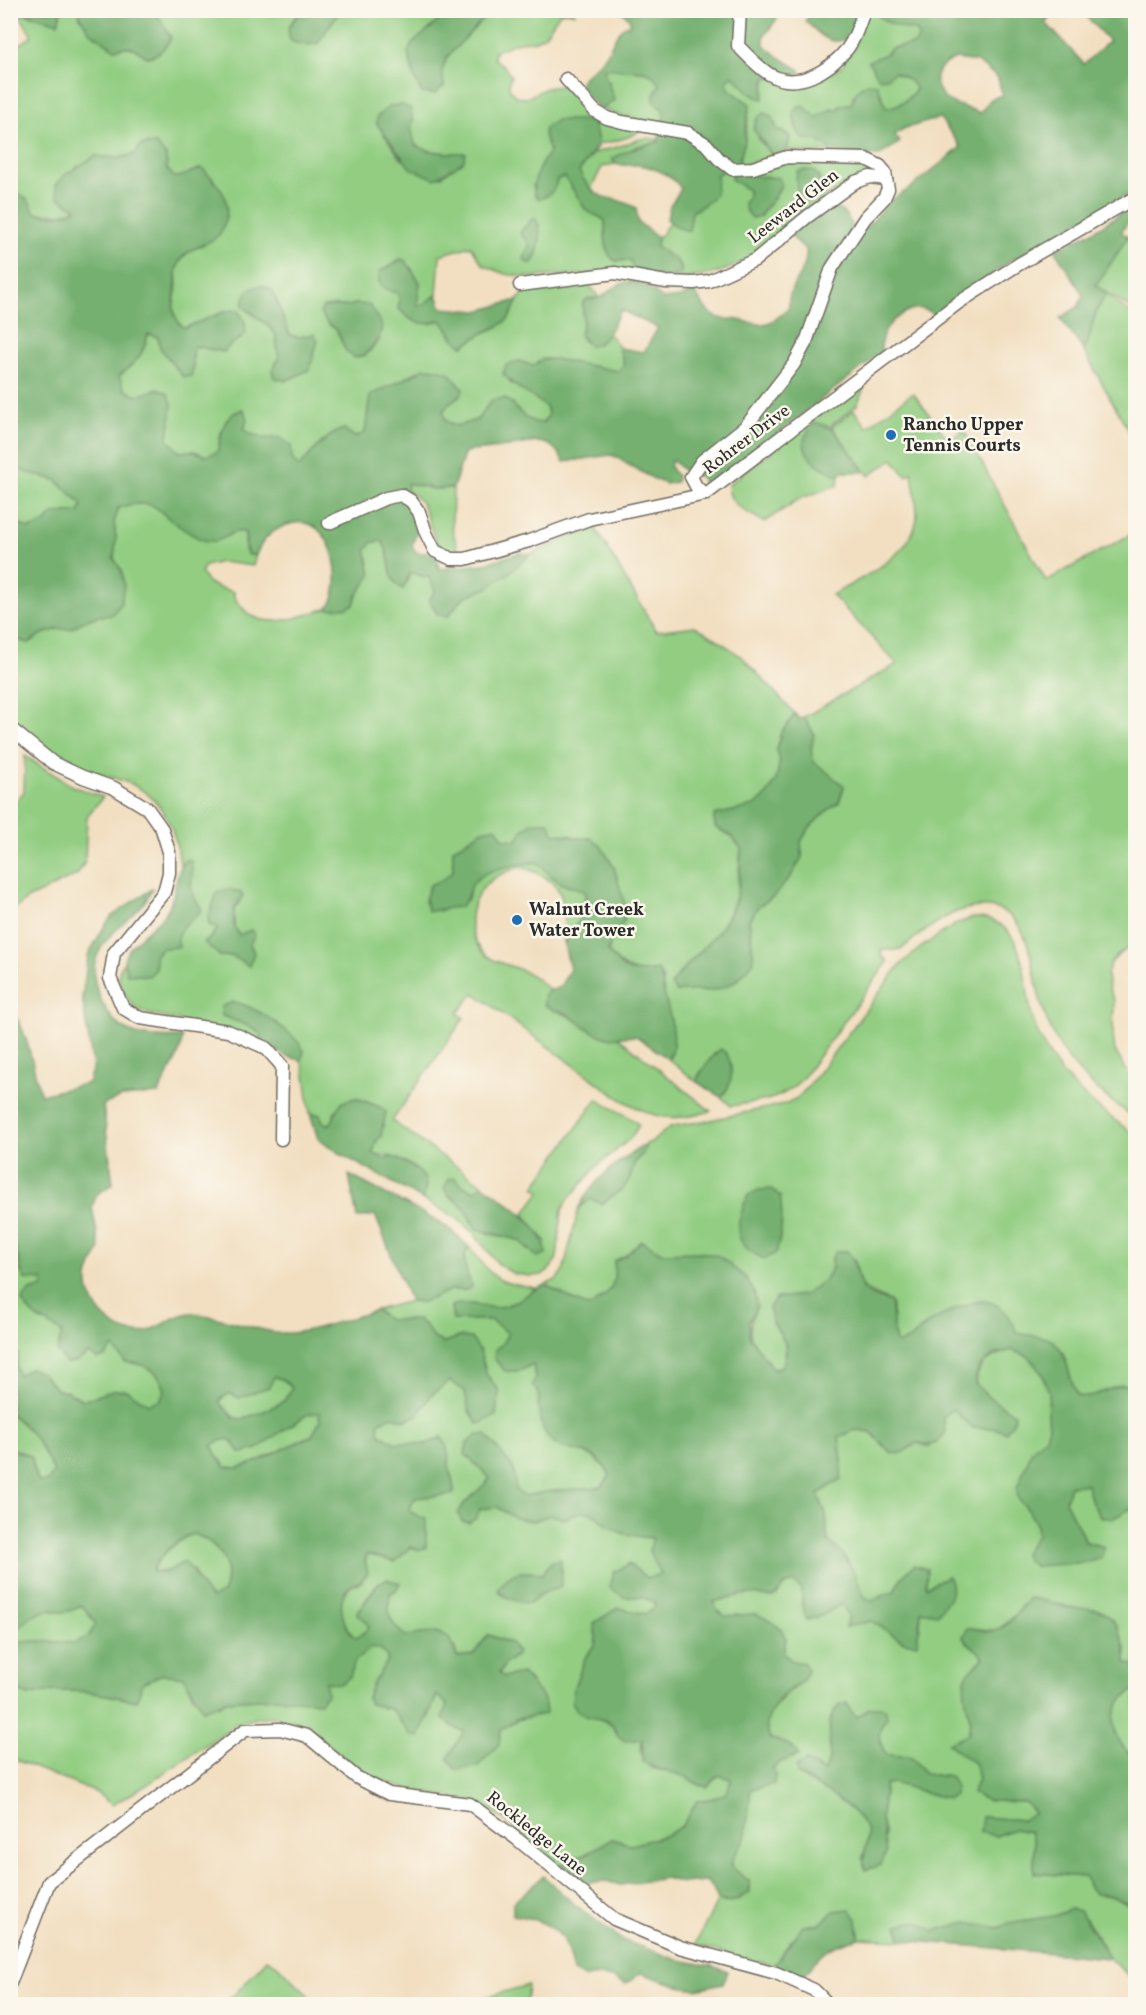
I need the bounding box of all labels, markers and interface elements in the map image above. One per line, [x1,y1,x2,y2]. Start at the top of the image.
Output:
street label: Leeward Glen [743,163,845,250]
street label: Rohrer Drive [698,399,796,481]
place label: Rancho Upper Tennis Courts [903,413,1024,459]
marker: Rancho Upper Tennis Courts [884,428,898,442]
place label: Walnut Creek Water Tower [529,898,644,944]
marker: Walnut Creek Water Tower [510,913,524,927]
street label: Rockledge Lane [480,1786,592,1882]

